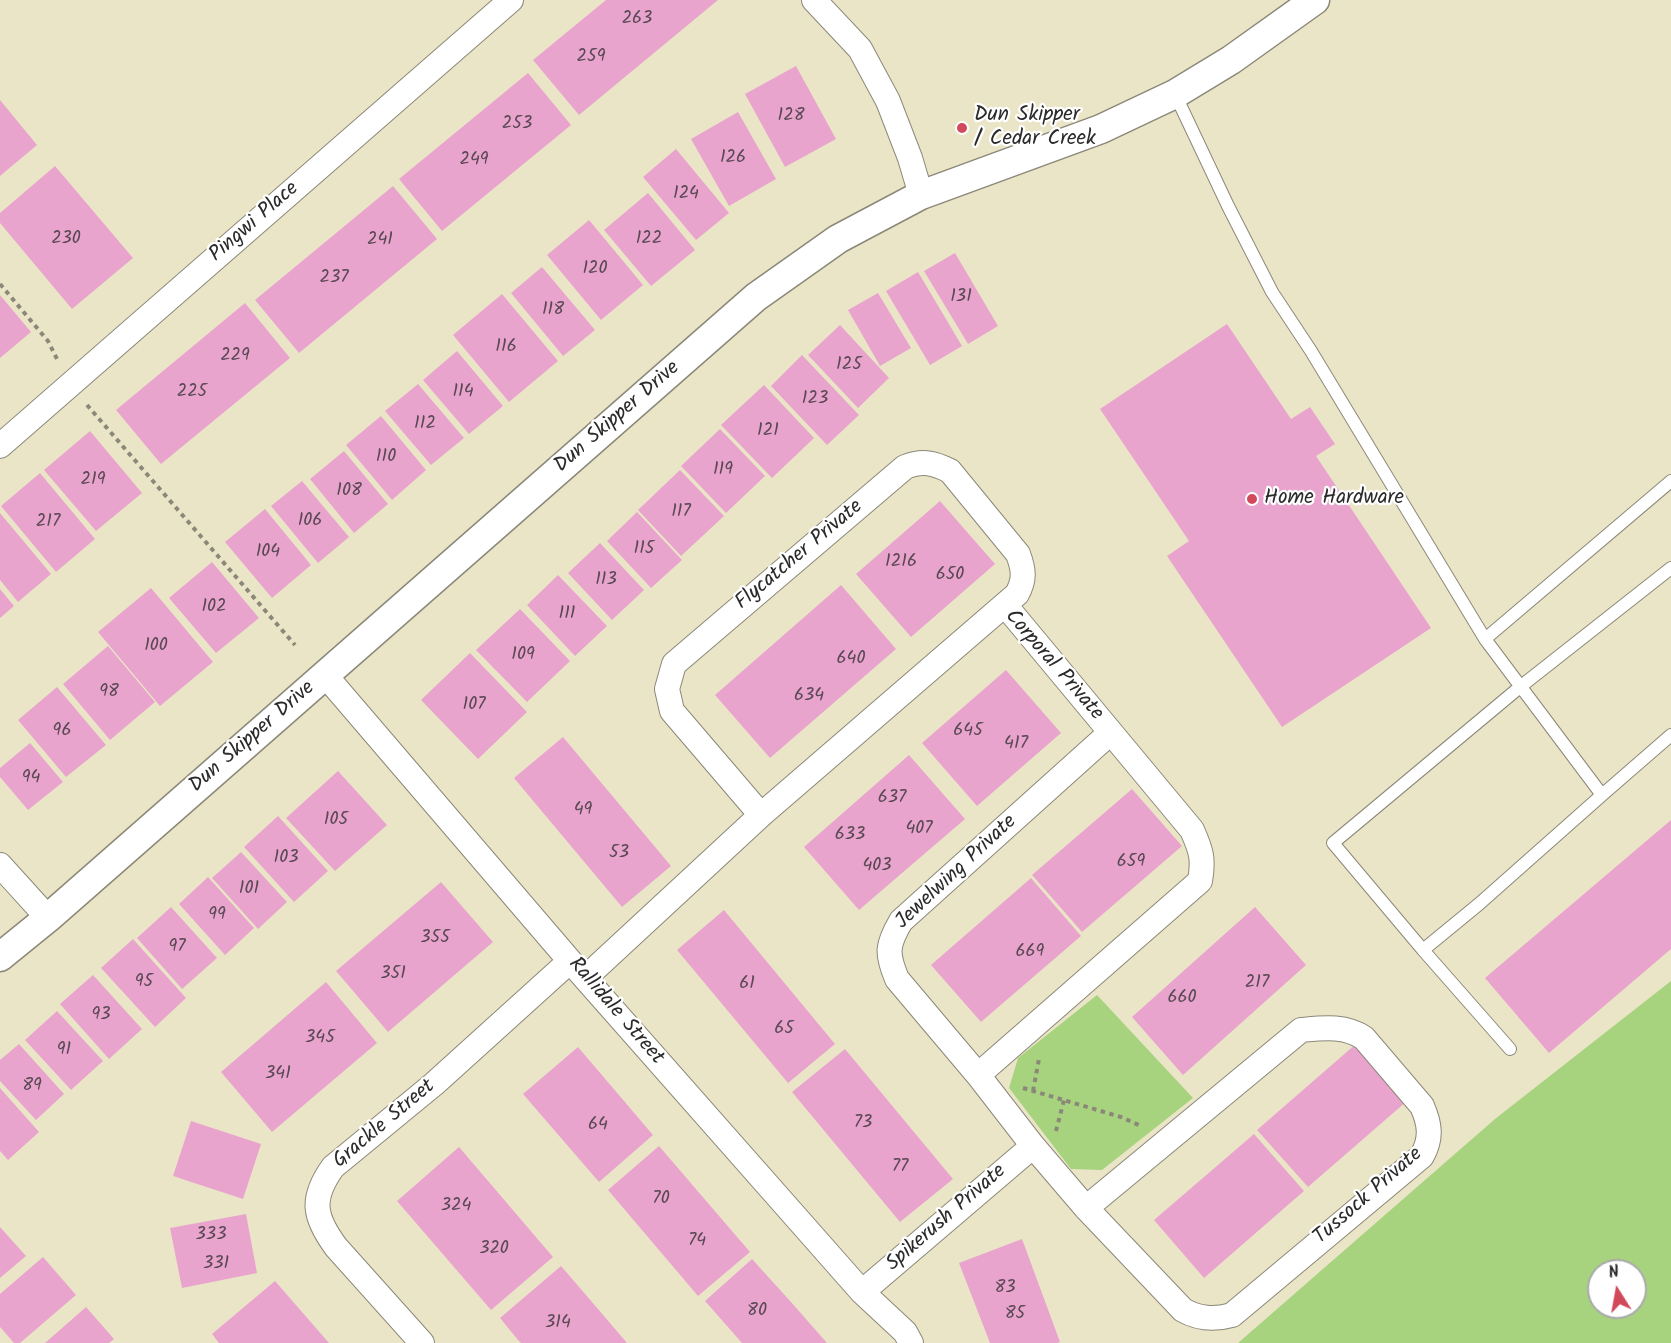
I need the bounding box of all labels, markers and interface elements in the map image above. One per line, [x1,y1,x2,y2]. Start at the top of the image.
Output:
house number: 263 [622,9,652,31]
house number: 259 [577,47,605,69]
place label: Dun Skipper / Cedar Creek [974,103,1096,153]
house number: 128 [778,106,804,128]
house number: 253 [502,114,532,136]
marker: Dun Skipper / Cedar Creek [955,121,969,135]
house number: 126 [720,148,746,170]
house number: 249 [459,150,489,172]
street label: Pingwi Place [205,177,305,269]
house number: 124 [673,184,699,206]
house number: 230 [51,229,81,251]
house number: 122 [636,229,662,251]
house number: 241 [367,230,393,252]
house number: 120 [582,259,608,281]
house number: 237 [319,268,349,290]
house number: 131 [950,287,972,309]
house number: 118 [542,300,564,322]
house number: 116 [495,337,517,359]
house number: 229 [220,346,250,368]
house number: 125 [836,355,862,377]
street label: Dun Skipper Drive [550,357,686,479]
house number: 225 [177,382,207,404]
house number: 114 [452,382,474,404]
house number: 123 [802,389,828,411]
house number: 112 [414,414,436,436]
house number: 121 [757,421,779,443]
house number: 110 [376,447,396,469]
house number: 119 [713,460,733,482]
house number: 219 [81,470,105,492]
house number: 108 [336,481,362,503]
place label: Home Hardware [1264,486,1404,512]
marker: Home Hardware [1245,492,1259,506]
street label: Flycatcher Private [731,495,869,617]
house number: 117 [671,502,691,524]
house number: 106 [298,511,322,533]
house number: 217 [36,512,60,534]
house number: 115 [634,539,654,561]
house number: 104 [256,542,280,564]
house number: 1216 [885,552,917,574]
house number: 650 [936,565,964,587]
house number: 113 [595,570,617,592]
house number: 102 [201,597,227,619]
house number: 111 [559,604,575,626]
street label: Corporal Private [998,605,1108,727]
house number: 100 [144,636,168,658]
house number: 109 [511,645,535,667]
house number: 640 [837,649,865,671]
street label: Dun Skipper Drive [185,677,321,799]
house number: 98 [99,682,119,704]
house number: 634 [794,686,824,708]
house number: 107 [463,695,485,717]
house number: 96 [53,721,71,743]
house number: 645 [953,721,983,743]
house number: 417 [1004,734,1028,756]
house number: 94 [22,768,40,790]
house number: 637 [878,788,906,810]
house number: 49 [574,800,592,822]
house number: 105 [324,810,348,832]
street label: Jewelwing Private [891,810,1023,936]
house number: 407 [905,819,933,841]
house number: 633 [835,825,865,847]
house number: 53 [609,843,629,865]
house number: 103 [274,848,298,870]
house number: 659 [1117,852,1145,874]
house number: 403 [862,856,892,878]
house number: 101 [239,879,259,901]
house number: 99 [208,905,226,927]
house number: 355 [420,928,450,950]
house number: 97 [168,937,186,959]
house number: 669 [1016,942,1044,964]
street label: Rallidale Street [562,953,668,1071]
house number: 351 [380,964,406,986]
house number: 95 [135,972,153,994]
house number: 217 [1245,973,1269,995]
house number: 61 [739,974,755,996]
house number: 660 [1167,988,1197,1010]
house number: 93 [91,1005,111,1027]
house number: 65 [774,1019,794,1041]
house number: 345 [305,1028,335,1050]
house number: 91 [57,1040,71,1062]
house number: 341 [265,1064,291,1086]
street label: Grackle Street [329,1075,441,1175]
house number: 89 [22,1076,42,1098]
house number: 73 [854,1113,872,1135]
house number: 64 [588,1115,608,1137]
street label: Tussock Private [1309,1143,1429,1251]
house number: 77 [892,1157,908,1179]
street label: Spikerush Private [882,1160,1012,1278]
house number: 70 [652,1189,670,1211]
house number: 324 [441,1196,471,1218]
house number: 333 [196,1225,226,1247]
house number: 74 [688,1231,706,1253]
house number: 320 [479,1239,509,1261]
house number: 331 [203,1254,229,1276]
north arrow [1587,1259,1647,1319]
text: N [1606,1260,1621,1286]
house number: 83 [994,1278,1016,1300]
house number: 80 [747,1301,767,1323]
house number: 85 [1005,1304,1025,1326]
house number: 314 [545,1313,571,1335]

